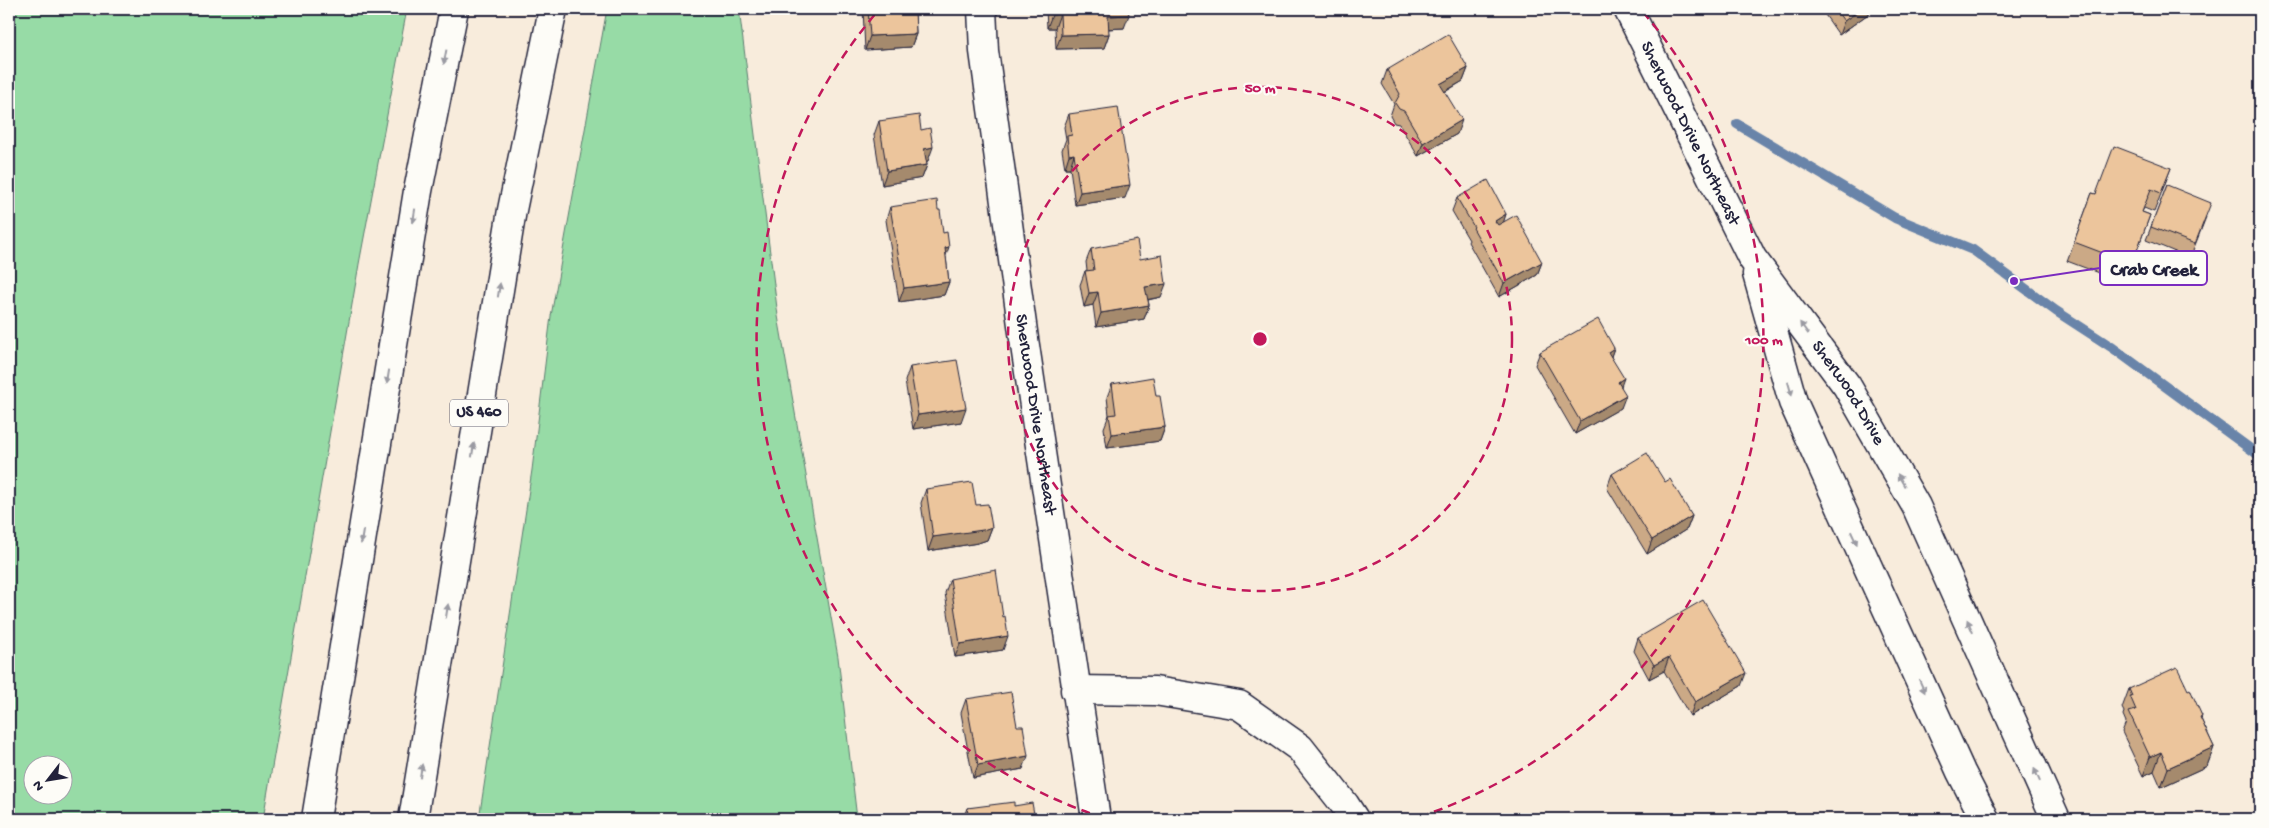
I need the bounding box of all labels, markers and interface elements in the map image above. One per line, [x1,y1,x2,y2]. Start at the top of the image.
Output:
street label: Sherwood Drive Northeast [1635,38,1745,230]
one-way arrow [440,49,448,65]
text: 50 m [1245,80,1276,98]
one-way arrow [410,209,418,225]
callout: Crab Creek [2100,251,2207,285]
text: Crab Creek [2109,260,2200,283]
one-way arrow [495,282,503,298]
street label: Sherwood Drive Northeast [1010,313,1061,518]
one-way arrow [1799,321,1809,335]
centre of rings [1251,330,1269,348]
text: 100 m [1744,332,1783,350]
street label: Sherwood Drive [1807,337,1890,450]
one-way arrow [384,369,392,385]
one-way arrow [1786,381,1794,396]
road number: US 460 [450,399,508,426]
one-way arrow [469,442,477,458]
one-way arrow [1896,473,1905,486]
one-way arrow [357,529,365,545]
one-way arrow [1850,531,1858,545]
one-way arrow [443,602,451,618]
one-way arrow [1966,619,1974,633]
one-way arrow [1918,679,1926,693]
north arrow [22,756,72,806]
one-way arrow [417,763,425,779]
one-way arrow [2032,768,2040,782]
text: N [29,777,49,794]

